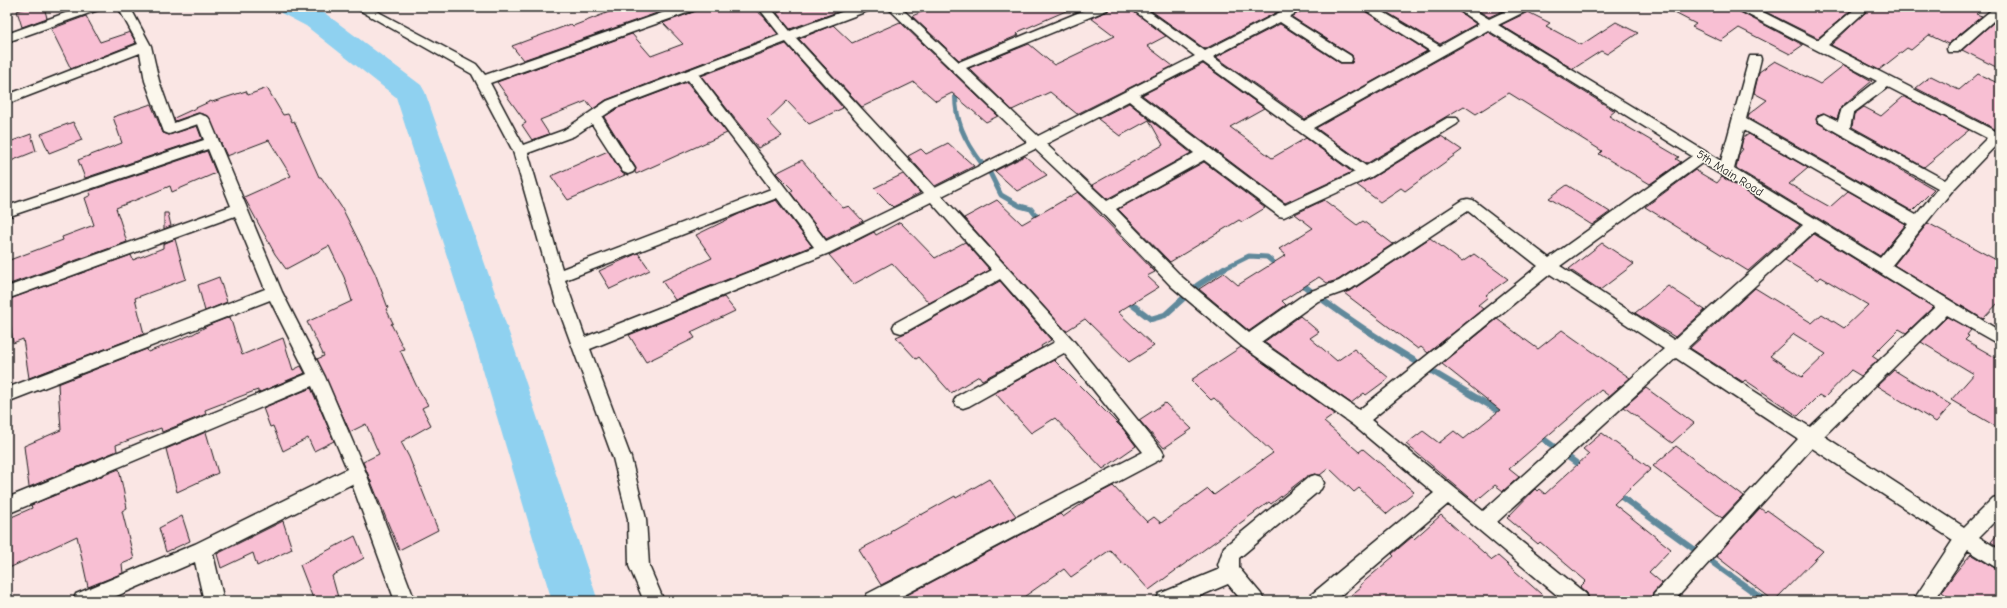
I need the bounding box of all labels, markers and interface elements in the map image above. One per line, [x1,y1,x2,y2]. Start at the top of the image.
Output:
street label: 5th Main Road [1694,147,1766,199]

